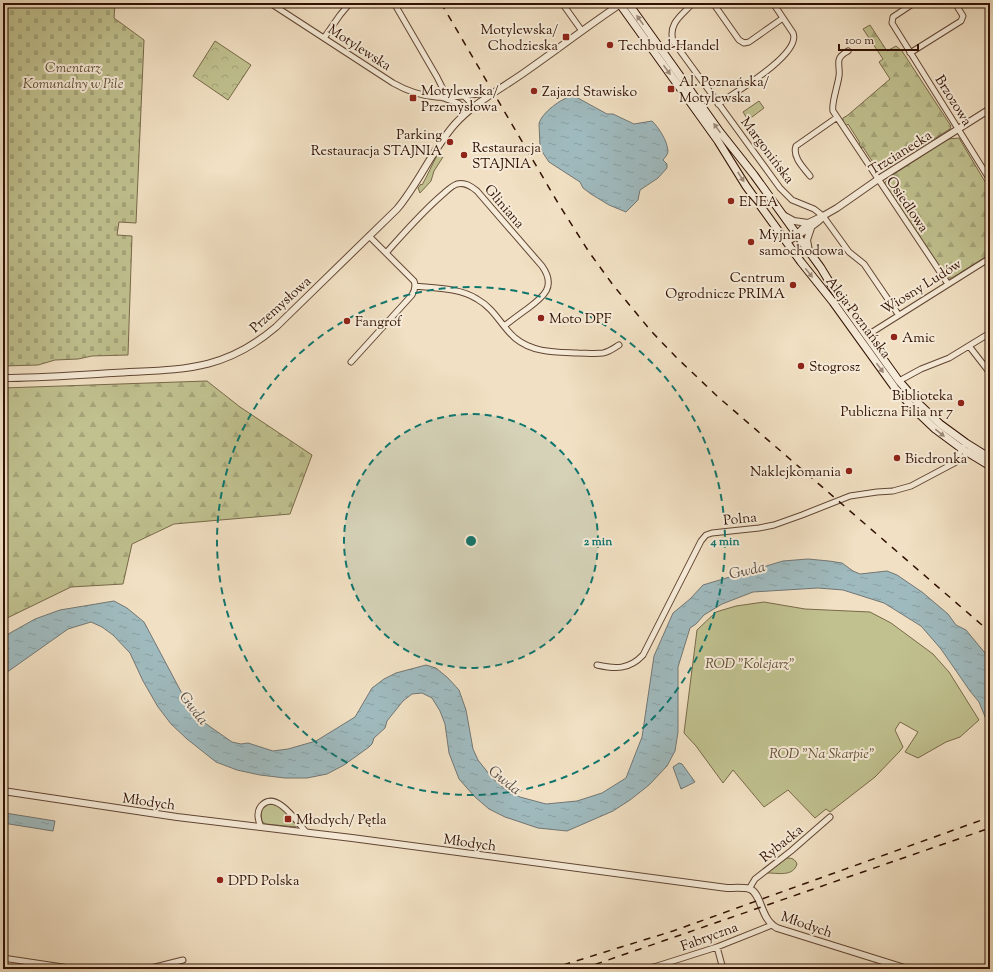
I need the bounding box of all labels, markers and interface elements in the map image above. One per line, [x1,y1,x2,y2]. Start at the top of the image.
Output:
one-way arrow [636,15,644,25]
street label: Motylewska [323,21,395,77]
place label: Motylewska/ Chodzieska [481,21,559,57]
scale bar [839,26,918,52]
marker: Motylewska/ Chodzieska [561,32,571,42]
text: 100 m [845,32,874,50]
place label: Techbud-Handel [618,37,720,57]
marker: Techbud-Handel [605,40,615,50]
park label: Cmentarz Komunalny w Pile [23,59,124,95]
one-way arrow [663,65,671,75]
street label: Brzozowa [929,72,976,131]
place label: Al. Poznańska/ Motylewska [679,73,769,109]
place label: Motylewska/ Przemysłowa [421,82,499,118]
place label: Zajazd Stawisko [542,83,637,103]
marker: Al. Poznańska/ Motylewska [666,84,676,94]
marker: Zajazd Stawisko [529,86,539,96]
marker: Motylewska/ Przemysłowa [408,93,418,103]
street label: Margonińska [735,114,798,189]
one-way arrow [713,123,722,134]
place label: Parking Restauracja STAJNIA [311,126,443,162]
street label: Trzcianecka [866,126,937,181]
marker: Parking Restauracja STAJNIA [445,137,455,147]
place label: Restauracja STAJNIA [472,139,541,175]
marker: Restauracja STAJNIA [459,150,469,160]
one-way arrow [737,172,745,182]
street label: Osiedlowa [880,173,933,238]
street label: Gliniana [479,181,529,234]
place label: ENEA [739,193,779,213]
marker: ENEA [726,196,736,206]
place label: Myjnia samochodowa [759,226,845,262]
marker: Myjnia samochodowa [746,237,756,247]
street label: Wiosny Ludów [878,255,967,320]
one-way arrow [805,267,813,278]
place label: Centrum Ogrodnicze PRIMA [665,269,786,305]
street label: Przemysłowa [246,272,317,338]
street label: Aleja Poznańska [820,273,895,364]
marker: Centrum Ogrodnicze PRIMA [788,280,798,290]
place label: Moto DPF [549,310,612,330]
place label: Fangrof [355,313,403,333]
marker: Moto DPF [536,313,546,323]
marker: Fangrof [342,316,352,326]
place label: Amic [902,329,935,349]
marker: Amic [889,332,899,342]
place label: Stogrosz [809,358,860,378]
marker: Stogrosz [796,361,806,371]
one-way arrow [876,362,884,373]
place label: Biblioteka Publiczna Filia nr 7 [840,387,954,423]
marker: Biblioteka Publiczna Filia nr 7 [956,398,966,408]
one-way arrow [935,428,946,437]
place label: Biedronka [905,450,968,470]
marker: Biedronka [892,453,902,463]
place label: Naklejkomania [750,463,842,483]
marker: Naklejkomania [844,466,854,476]
street label: Polna [722,508,758,532]
text: 2 min [584,533,613,551]
text: 4 min [709,533,740,551]
centre of rings [464,534,478,548]
water label: Gwda [727,557,768,586]
park label: ROD "Kolejarz" [705,655,795,675]
water label: Gwda [173,688,213,730]
park label: ROD "Na Skarpie" [769,745,875,765]
water label: Gwda [483,762,525,801]
street label: Młodych [121,789,176,817]
place label: Młodych/ Pętla [296,811,387,831]
marker: Młodych/ Pętla [283,814,293,824]
street label: Rybacka [756,821,809,868]
street label: Młodych [442,830,497,858]
place label: DPD Polska [228,872,300,892]
marker: DPD Polska [215,875,225,885]
street label: Młodych [778,908,835,944]
street label: Fabryczna [678,918,742,958]

